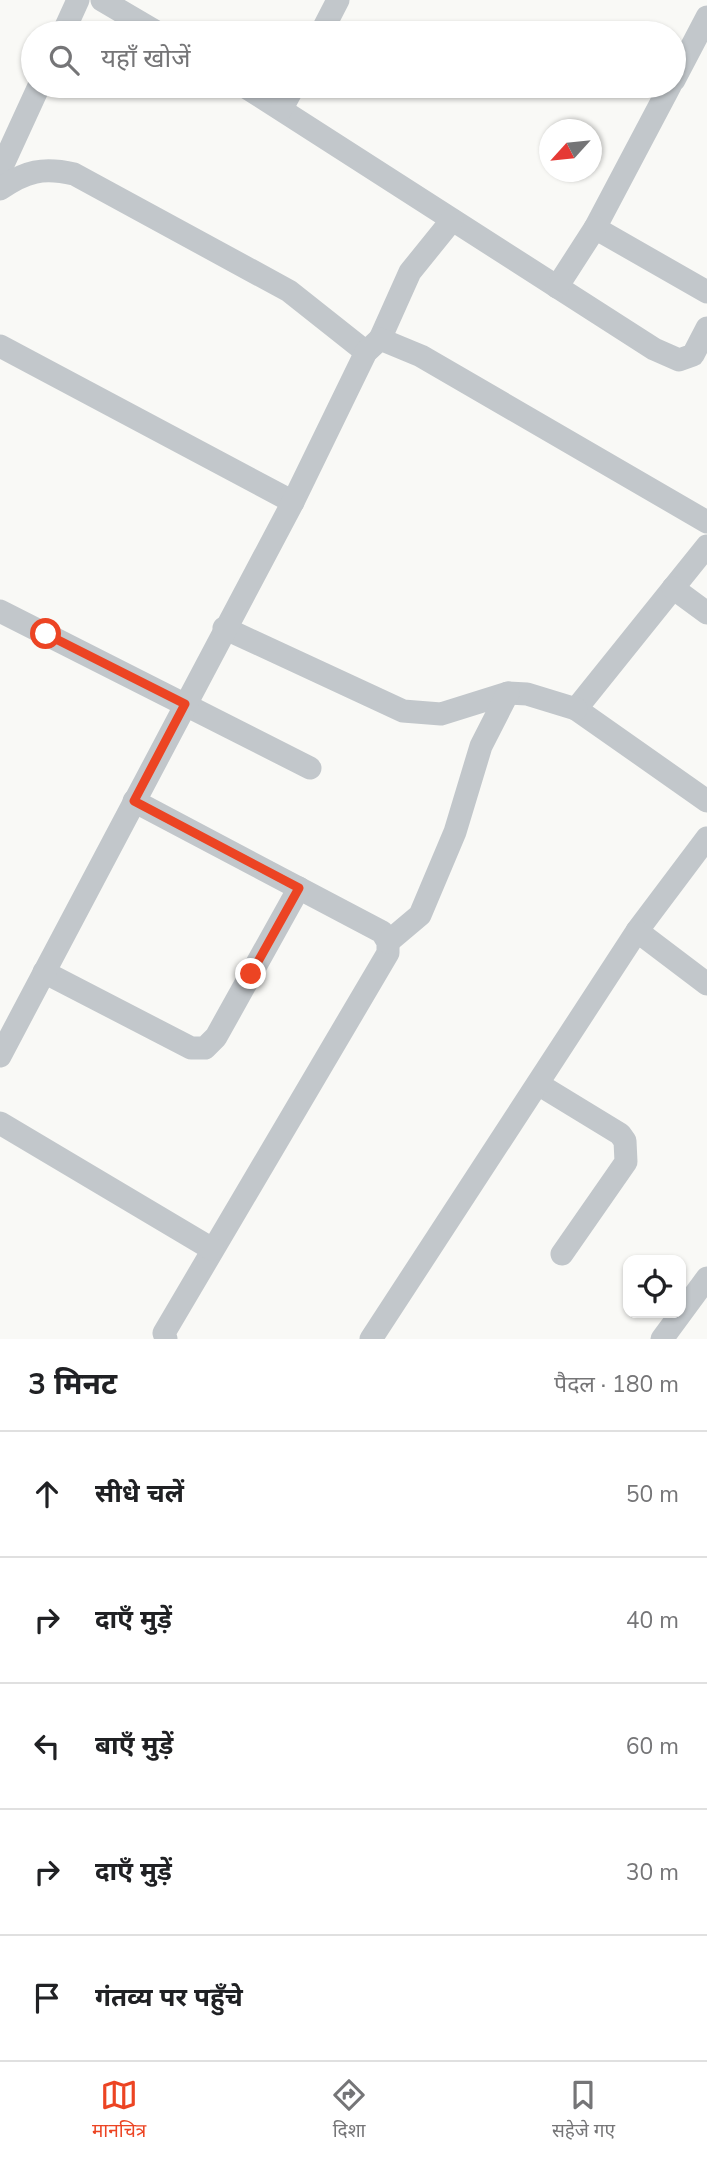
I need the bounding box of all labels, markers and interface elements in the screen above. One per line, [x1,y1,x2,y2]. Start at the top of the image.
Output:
search box [21,21,686,98]
icon: search [45,41,83,79]
text: यहाँ खोजें [101,41,191,76]
north arrow [539,119,602,182]
route start [30,618,61,649]
route end [235,958,266,989]
map controls [623,1255,686,1318]
button: locate [623,1255,686,1318]
text: 3 मिनट [28,1364,117,1405]
text: पैदल · 180 m [554,1369,679,1400]
icon: ahead [28,1475,66,1513]
text: सीधे चलें [95,1476,184,1511]
text: 50 m [626,1479,679,1510]
icon: right [28,1601,66,1639]
text: दाएँ मुड़ें [95,1602,172,1637]
text: 40 m [626,1605,679,1636]
icon: left [28,1727,66,1765]
text: बाएँ मुड़ें [95,1728,173,1763]
text: 60 m [626,1731,679,1762]
icon: right [28,1853,66,1891]
text: दाएँ मुड़ें [95,1854,172,1889]
text: 30 m [626,1857,679,1888]
icon: arrive [28,1979,66,2017]
text: गंतव्य पर पहुँचे [95,1980,243,2015]
tab: मानचित्र [92,2076,146,2145]
tab: दिशा [330,2076,368,2145]
tab: सहेजे गए [552,2076,615,2145]

